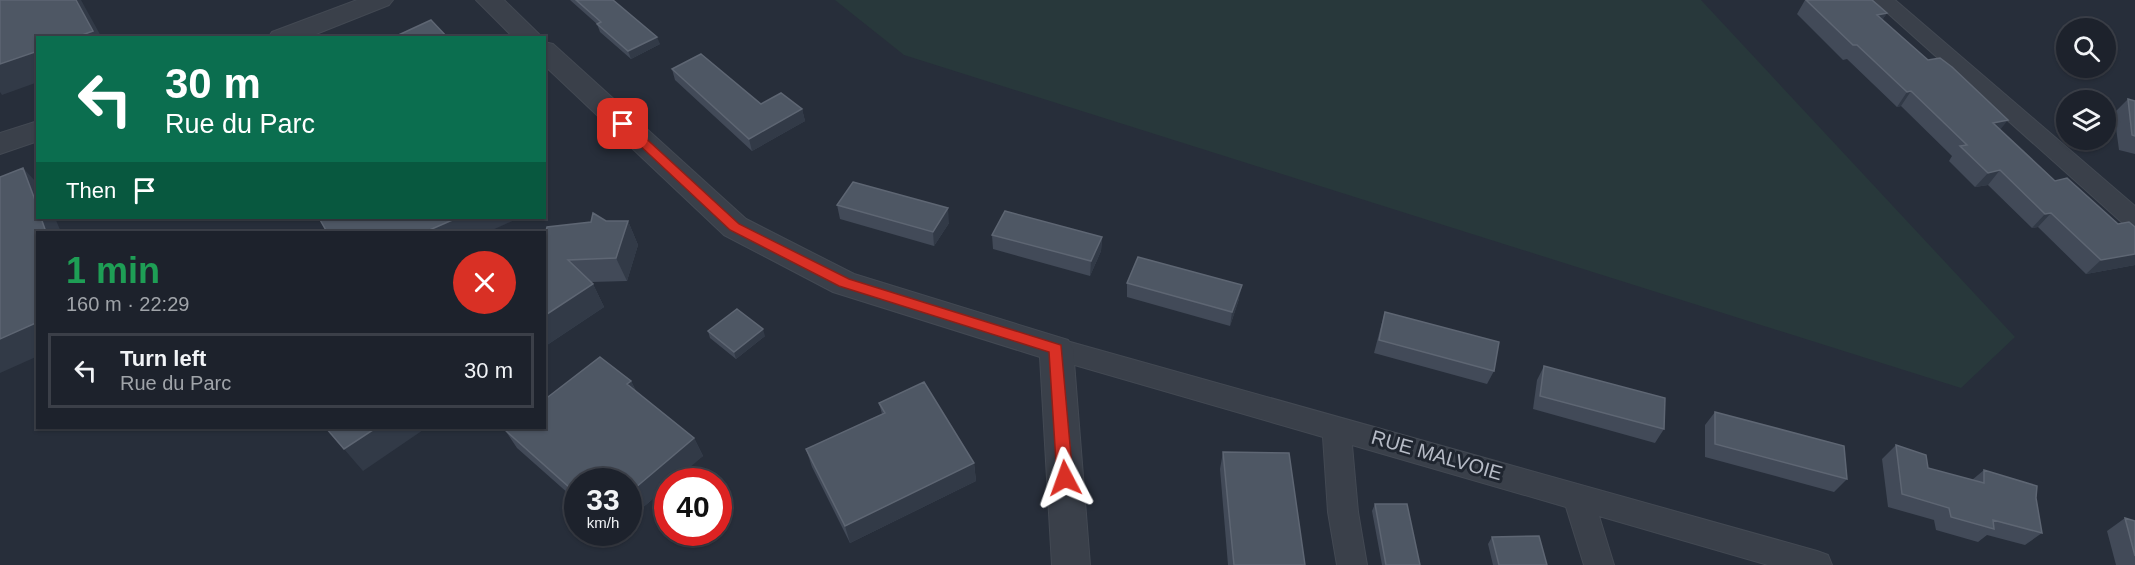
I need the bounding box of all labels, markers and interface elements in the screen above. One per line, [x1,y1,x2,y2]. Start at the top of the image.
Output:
map controls [2056,18,2116,150]
button: search [2056,18,2116,78]
icon: left [66,60,144,138]
text: 30 m [165,60,261,107]
button: layers [2056,90,2116,150]
pin [597,98,648,149]
icon: arrive [606,107,639,140]
text: Rue du Parc [165,109,315,139]
icon: arrive [128,174,161,207]
text: Then [66,178,116,203]
text: 1 min [66,250,160,291]
button: close [453,251,516,314]
text: 160 m · 22:29 [66,293,189,315]
text: Turn left [120,346,206,371]
icon: left [69,354,102,387]
text: 30 m [464,358,513,383]
text: Rue du Parc [120,372,231,394]
street label: RUE MALVOIE [1369,426,1505,484]
position arrow [1033,446,1097,510]
speed limit sign: 40 [654,468,732,546]
text: 33 [586,483,620,516]
text: km/h [587,514,619,531]

